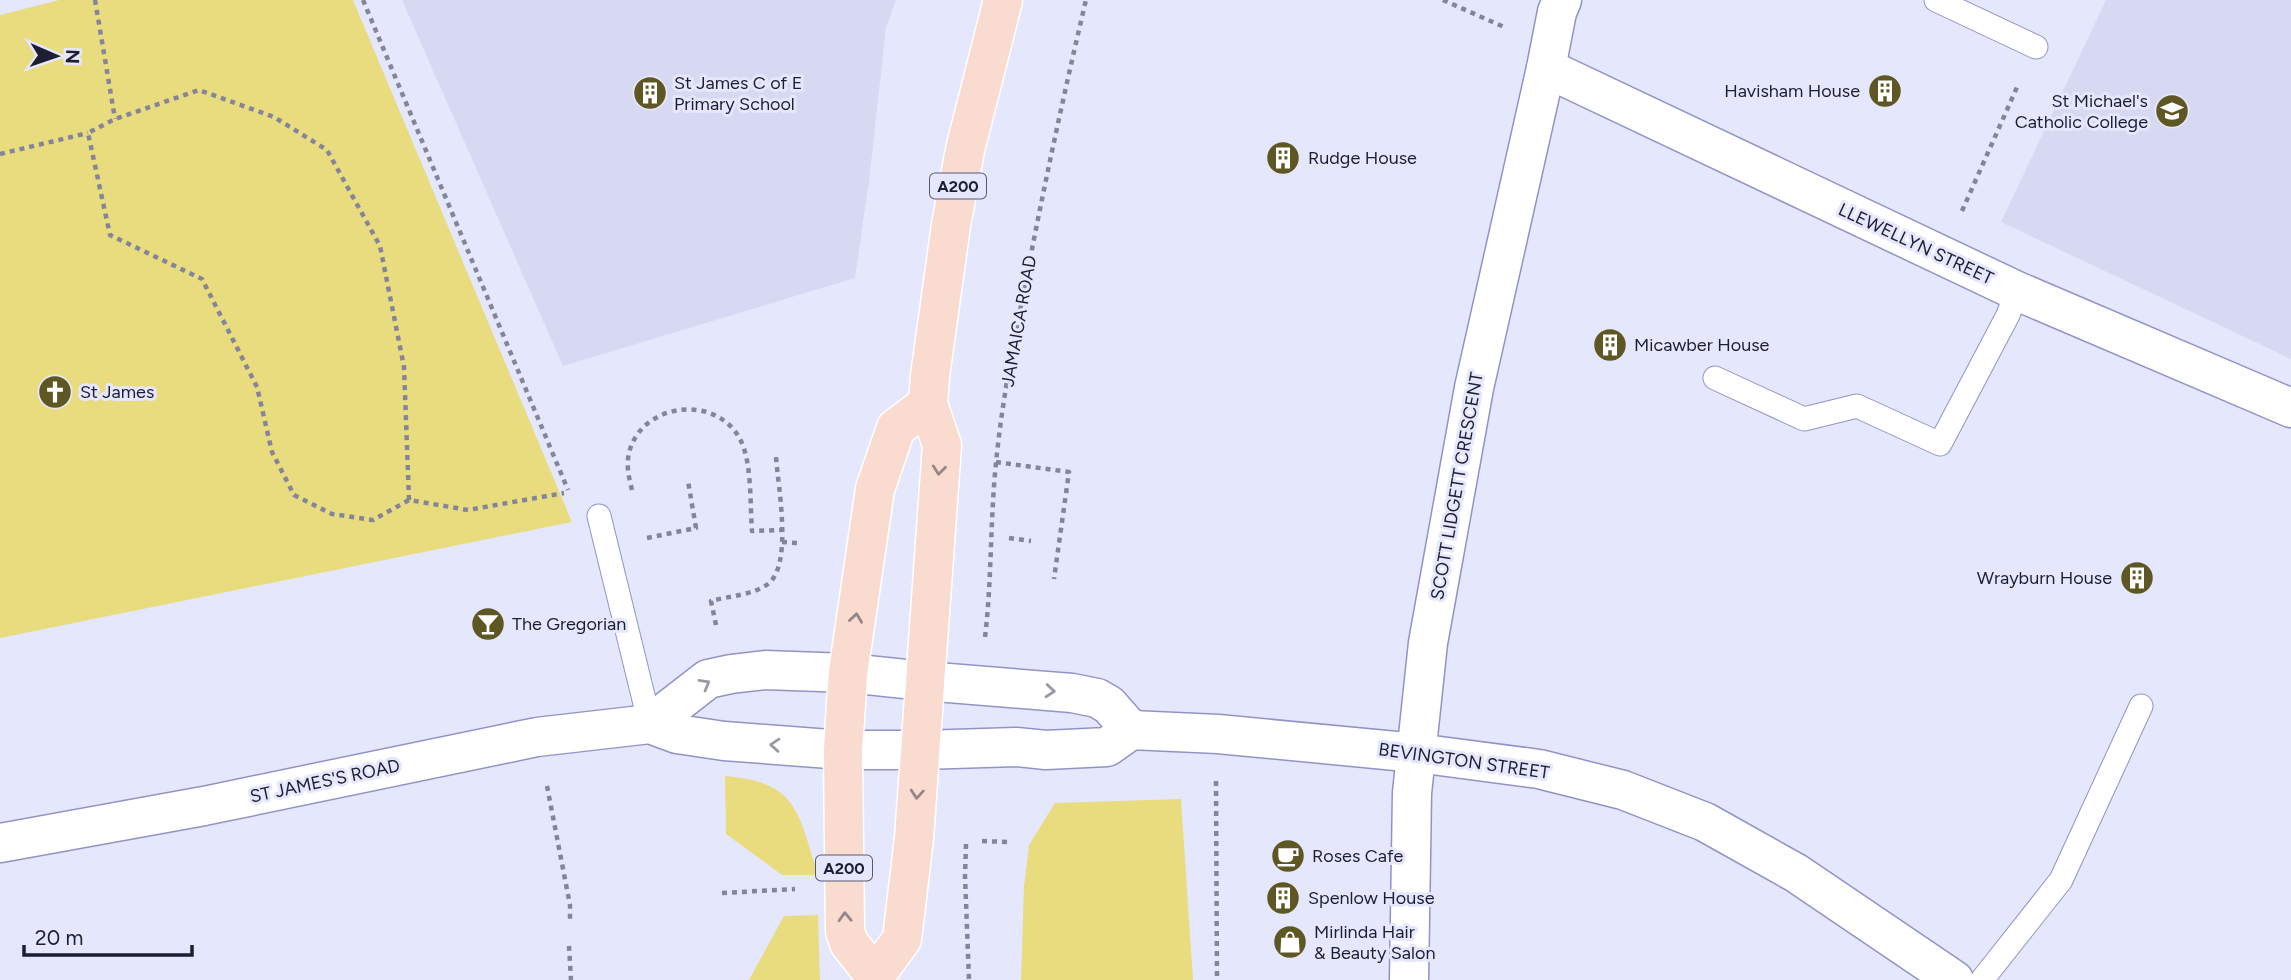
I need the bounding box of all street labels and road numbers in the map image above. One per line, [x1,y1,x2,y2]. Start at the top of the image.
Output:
road number: A200 [930,174,986,198]
street label: LLEWELLYN STREET [1835,198,1997,290]
street label: JAMAICA ROAD [997,254,1041,388]
street label: SCOTT LIDGETT CRESCENT [1426,370,1488,602]
street label: BEVINGTON STREET [1377,738,1551,784]
street label: ST JAMES'S ROAD [248,754,402,808]
road number: A200 [816,856,872,880]

